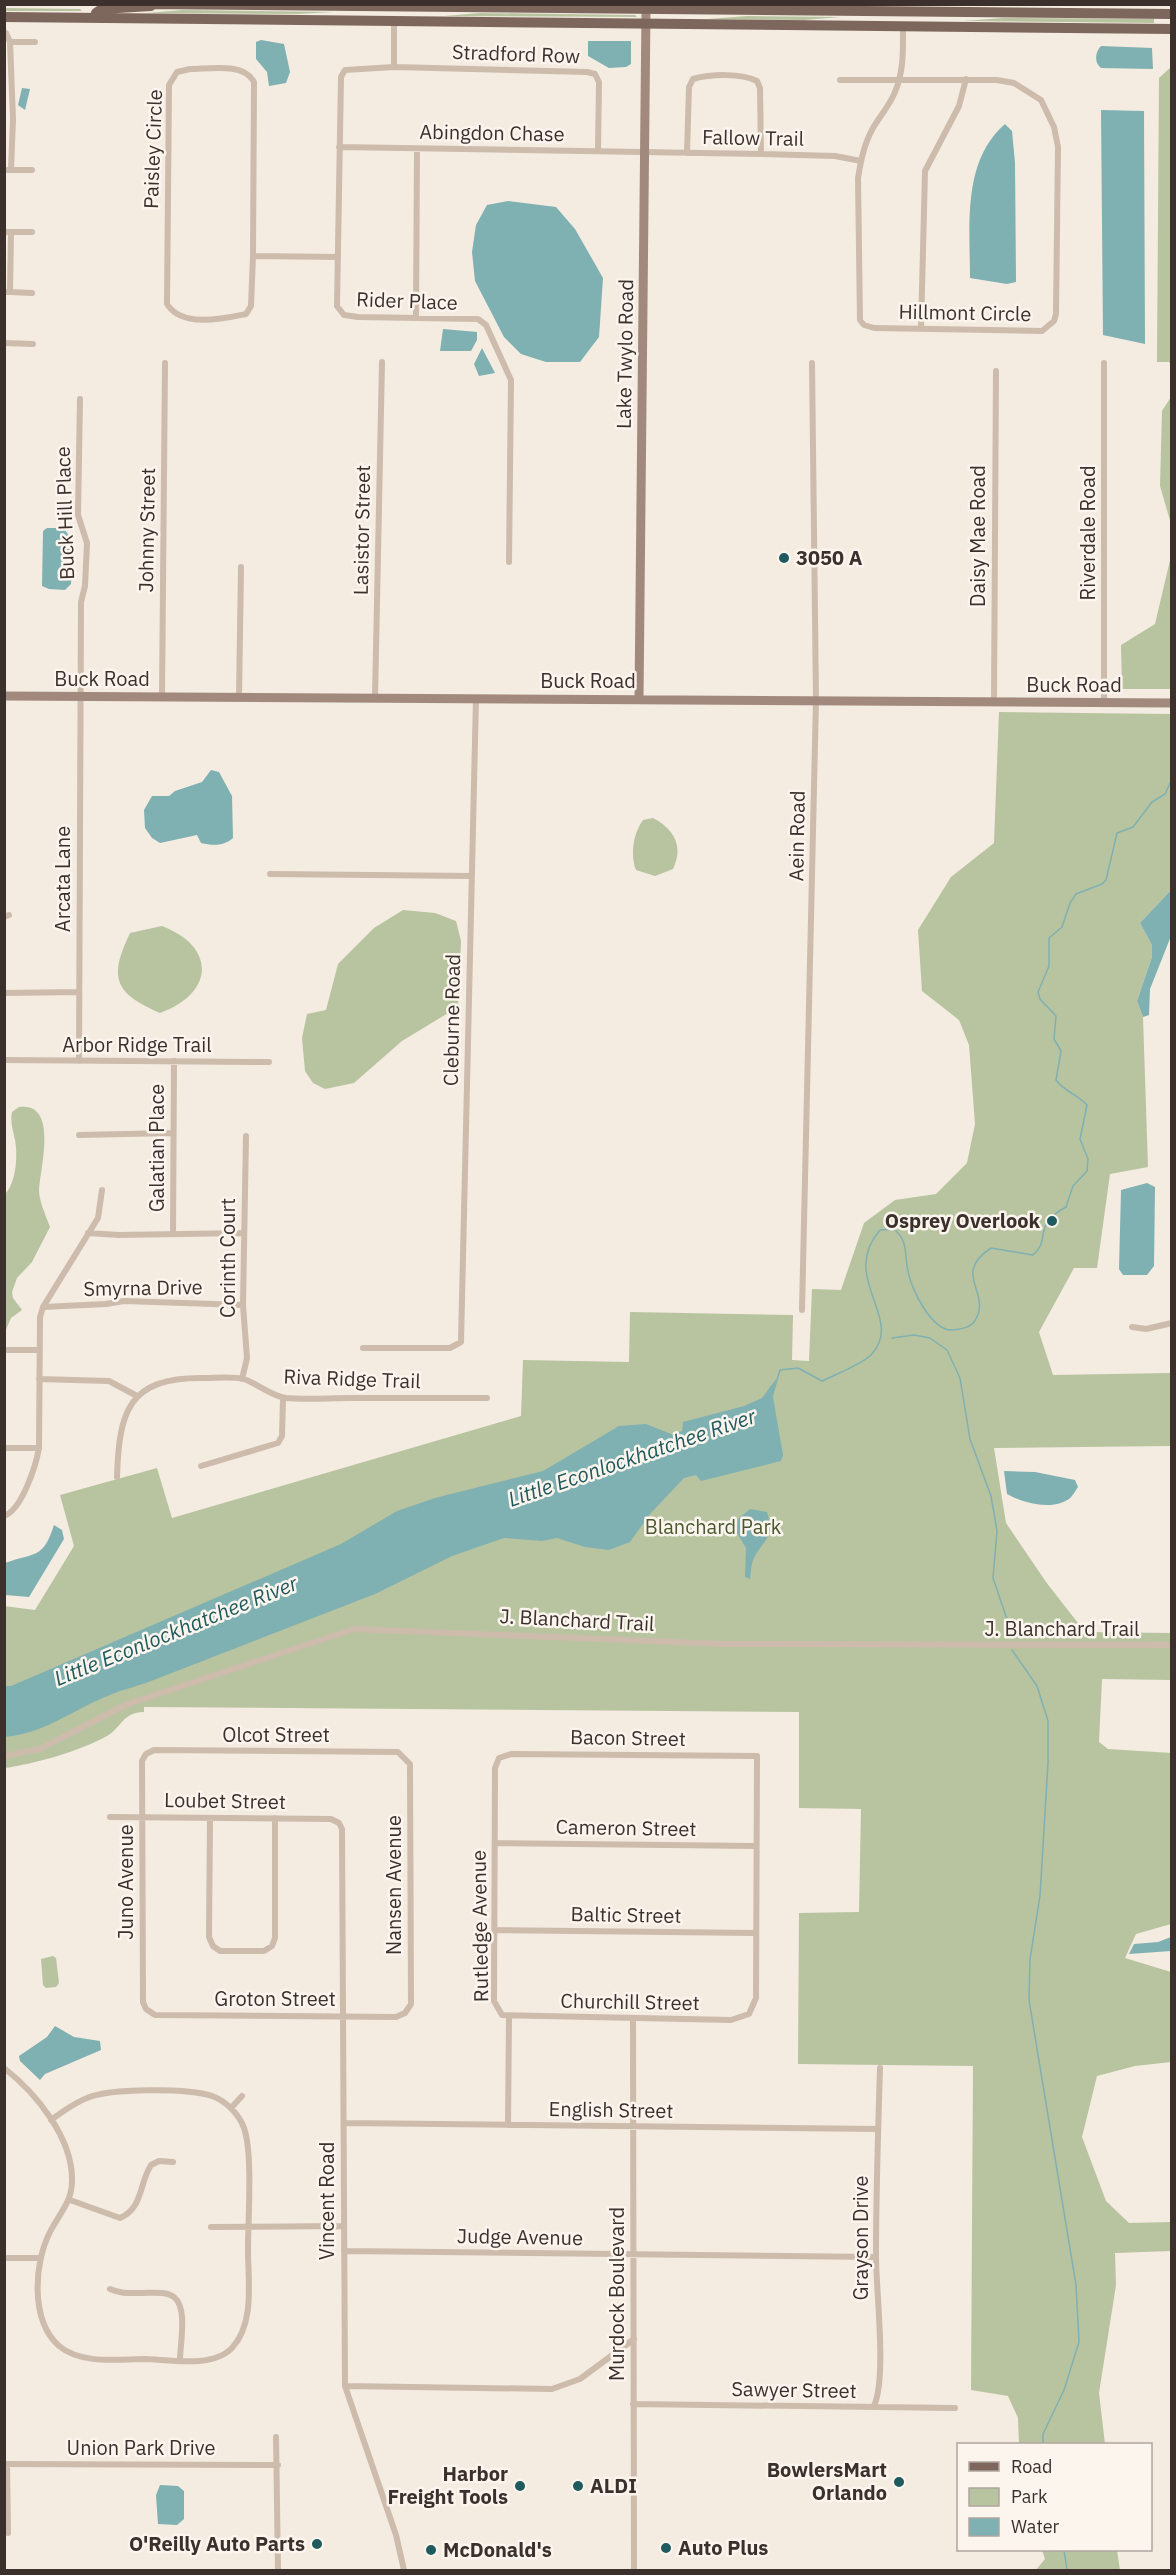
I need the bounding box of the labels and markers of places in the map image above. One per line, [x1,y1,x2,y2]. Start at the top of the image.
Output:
place label: 3050 A [796,544,863,571]
marker: 3050 A [777,551,791,565]
place label: Osprey Overlook [885,1207,1040,1234]
marker: Osprey Overlook [1045,1214,1059,1228]
place label: BowlersMart Orlando [767,2456,887,2506]
place label: Harbor Freight Tools [388,2460,508,2510]
place label: ALDI [590,2472,637,2499]
marker: BowlersMart Orlando [892,2475,906,2489]
marker: Harbor Freight Tools [513,2479,527,2493]
marker: ALDI [571,2479,585,2493]
place label: O'Reilly Auto Parts [129,2530,305,2557]
place label: Auto Plus [678,2534,768,2561]
place label: McDonald's [443,2536,552,2563]
marker: O'Reilly Auto Parts [310,2537,324,2551]
marker: Auto Plus [659,2541,673,2555]
marker: McDonald's [424,2543,438,2557]

